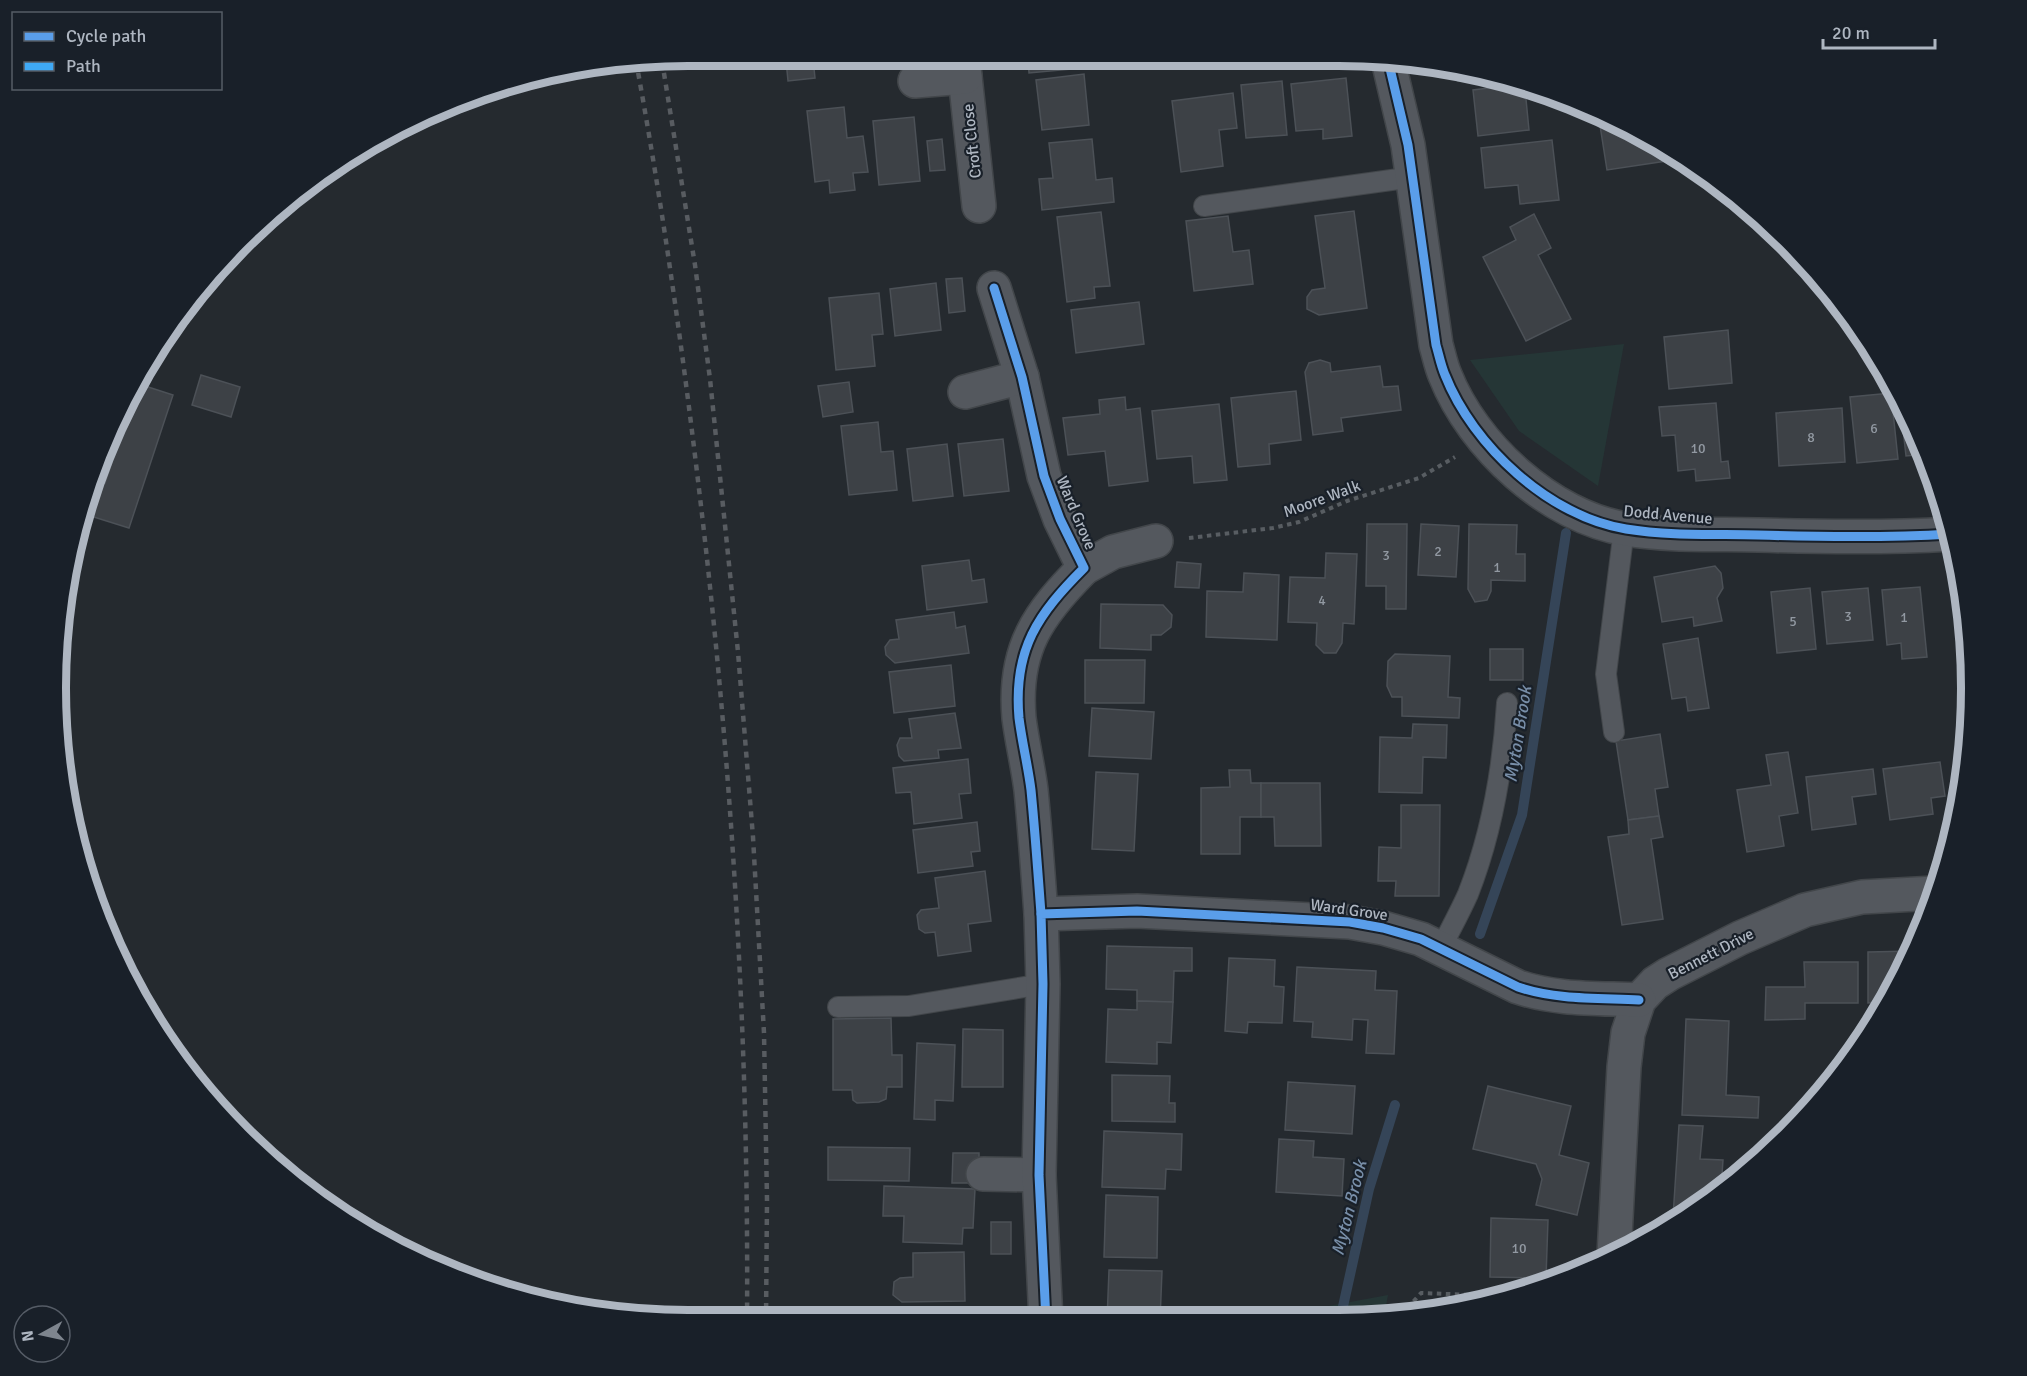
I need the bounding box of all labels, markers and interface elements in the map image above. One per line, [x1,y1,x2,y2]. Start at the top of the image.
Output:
legend [12,12,222,90]
scale bar [1823,12,1936,50]
text: 20 m [1832,22,1870,44]
text: Cycle path [66,25,146,47]
text: Path [66,55,101,77]
street label: Croft Close [958,103,986,179]
house number: 6 [1870,420,1878,437]
house number: 8 [1807,429,1815,446]
house number: 10 [1690,440,1706,457]
street label: Ward Grove [1052,473,1100,553]
street label: Moore Walk [1281,476,1363,522]
street label: Dodd Avenue [1623,501,1713,529]
house number: 2 [1434,543,1442,560]
house number: 3 [1382,547,1390,564]
house number: 1 [1493,559,1501,576]
house number: 4 [1318,592,1326,609]
house number: 3 [1844,608,1852,625]
house number: 1 [1900,609,1908,626]
house number: 5 [1789,613,1797,630]
water label: Myton Brook [1500,682,1537,784]
street label: Ward Grove [1309,895,1389,925]
street label: Bennett Drive [1665,924,1757,984]
water label: Myton Brook [1327,1156,1372,1258]
house number: 10 [1511,1240,1527,1257]
north arrow [12,1304,72,1364]
text: N [17,1329,39,1343]

